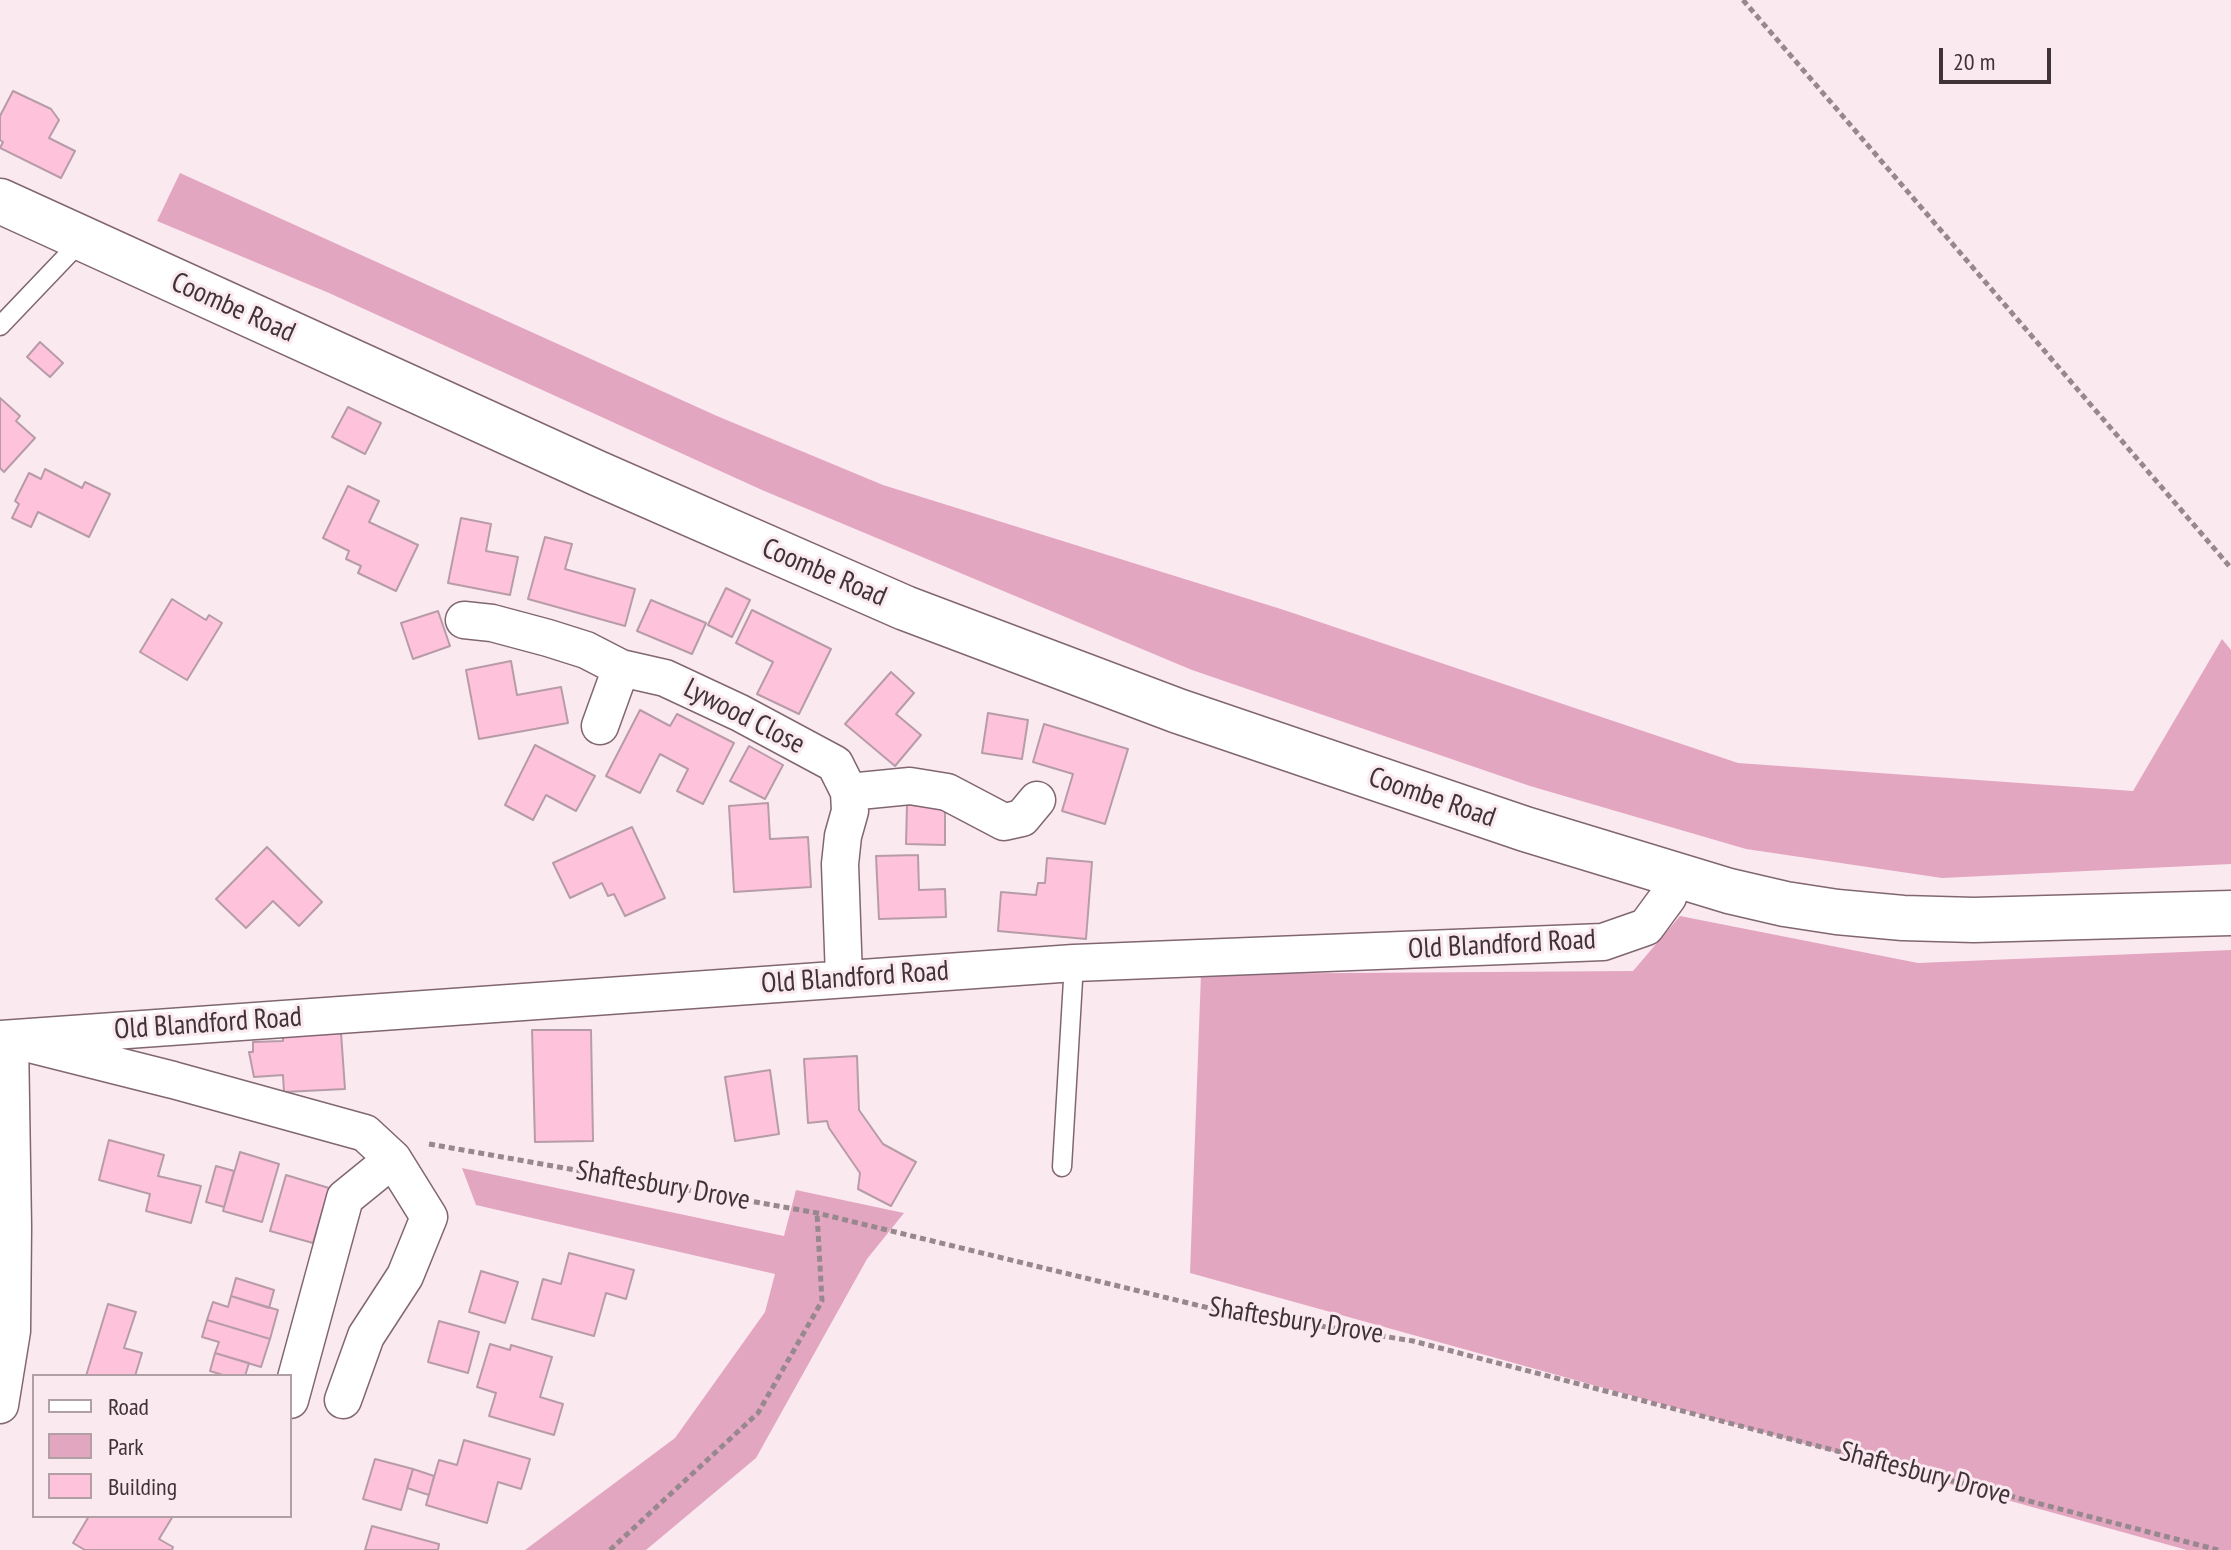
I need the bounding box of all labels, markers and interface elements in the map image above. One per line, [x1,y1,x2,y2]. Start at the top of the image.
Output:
scale bar [1943,32,2055,82]
text: 20 m [1953,46,1995,77]
street label: Coombe Road [166,266,300,350]
street label: Coombe Road [757,532,891,614]
street label: Lywood Close [678,672,810,762]
street label: Coombe Road [1364,761,1500,835]
street label: Old Blandford Road [1407,923,1597,967]
street label: Old Blandford Road [760,955,950,1001]
street label: Old Blandford Road [113,1001,303,1047]
street label: Shaftesbury Drove [573,1154,753,1218]
street label: Shaftesbury Drove [1206,1291,1386,1351]
legend [32,1374,292,1518]
text: Road [108,1391,149,1422]
text: Park [108,1431,144,1462]
street label: Shaftesbury Drove [1836,1435,2014,1513]
text: Building [108,1471,177,1502]

